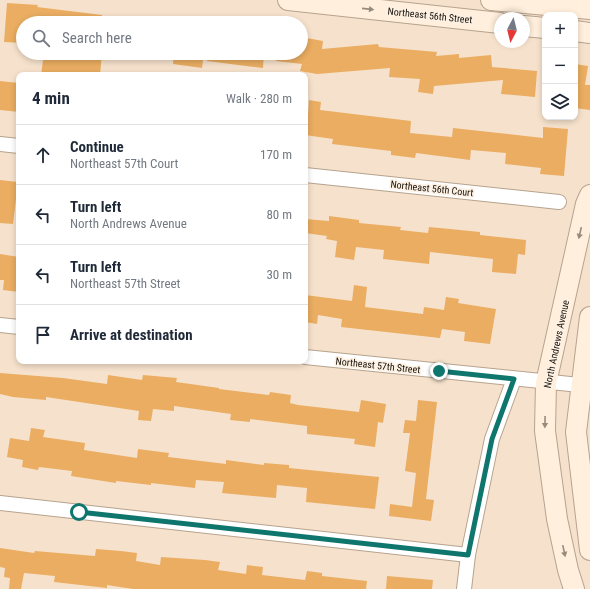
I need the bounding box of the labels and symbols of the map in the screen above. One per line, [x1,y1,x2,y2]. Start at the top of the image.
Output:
one-way arrow [362,6,374,12]
street label: Northeast 56th Street [387,6,473,25]
north arrow [494,12,530,48]
street label: Northeast 56th Court [390,179,474,198]
one-way arrow [576,226,582,239]
street label: North Andrews Avenue [542,299,571,389]
street label: Northeast 57th Street [335,356,421,375]
route end [430,362,448,380]
one-way arrow [542,416,548,429]
route start [70,503,88,521]
one-way arrow [561,545,567,557]

